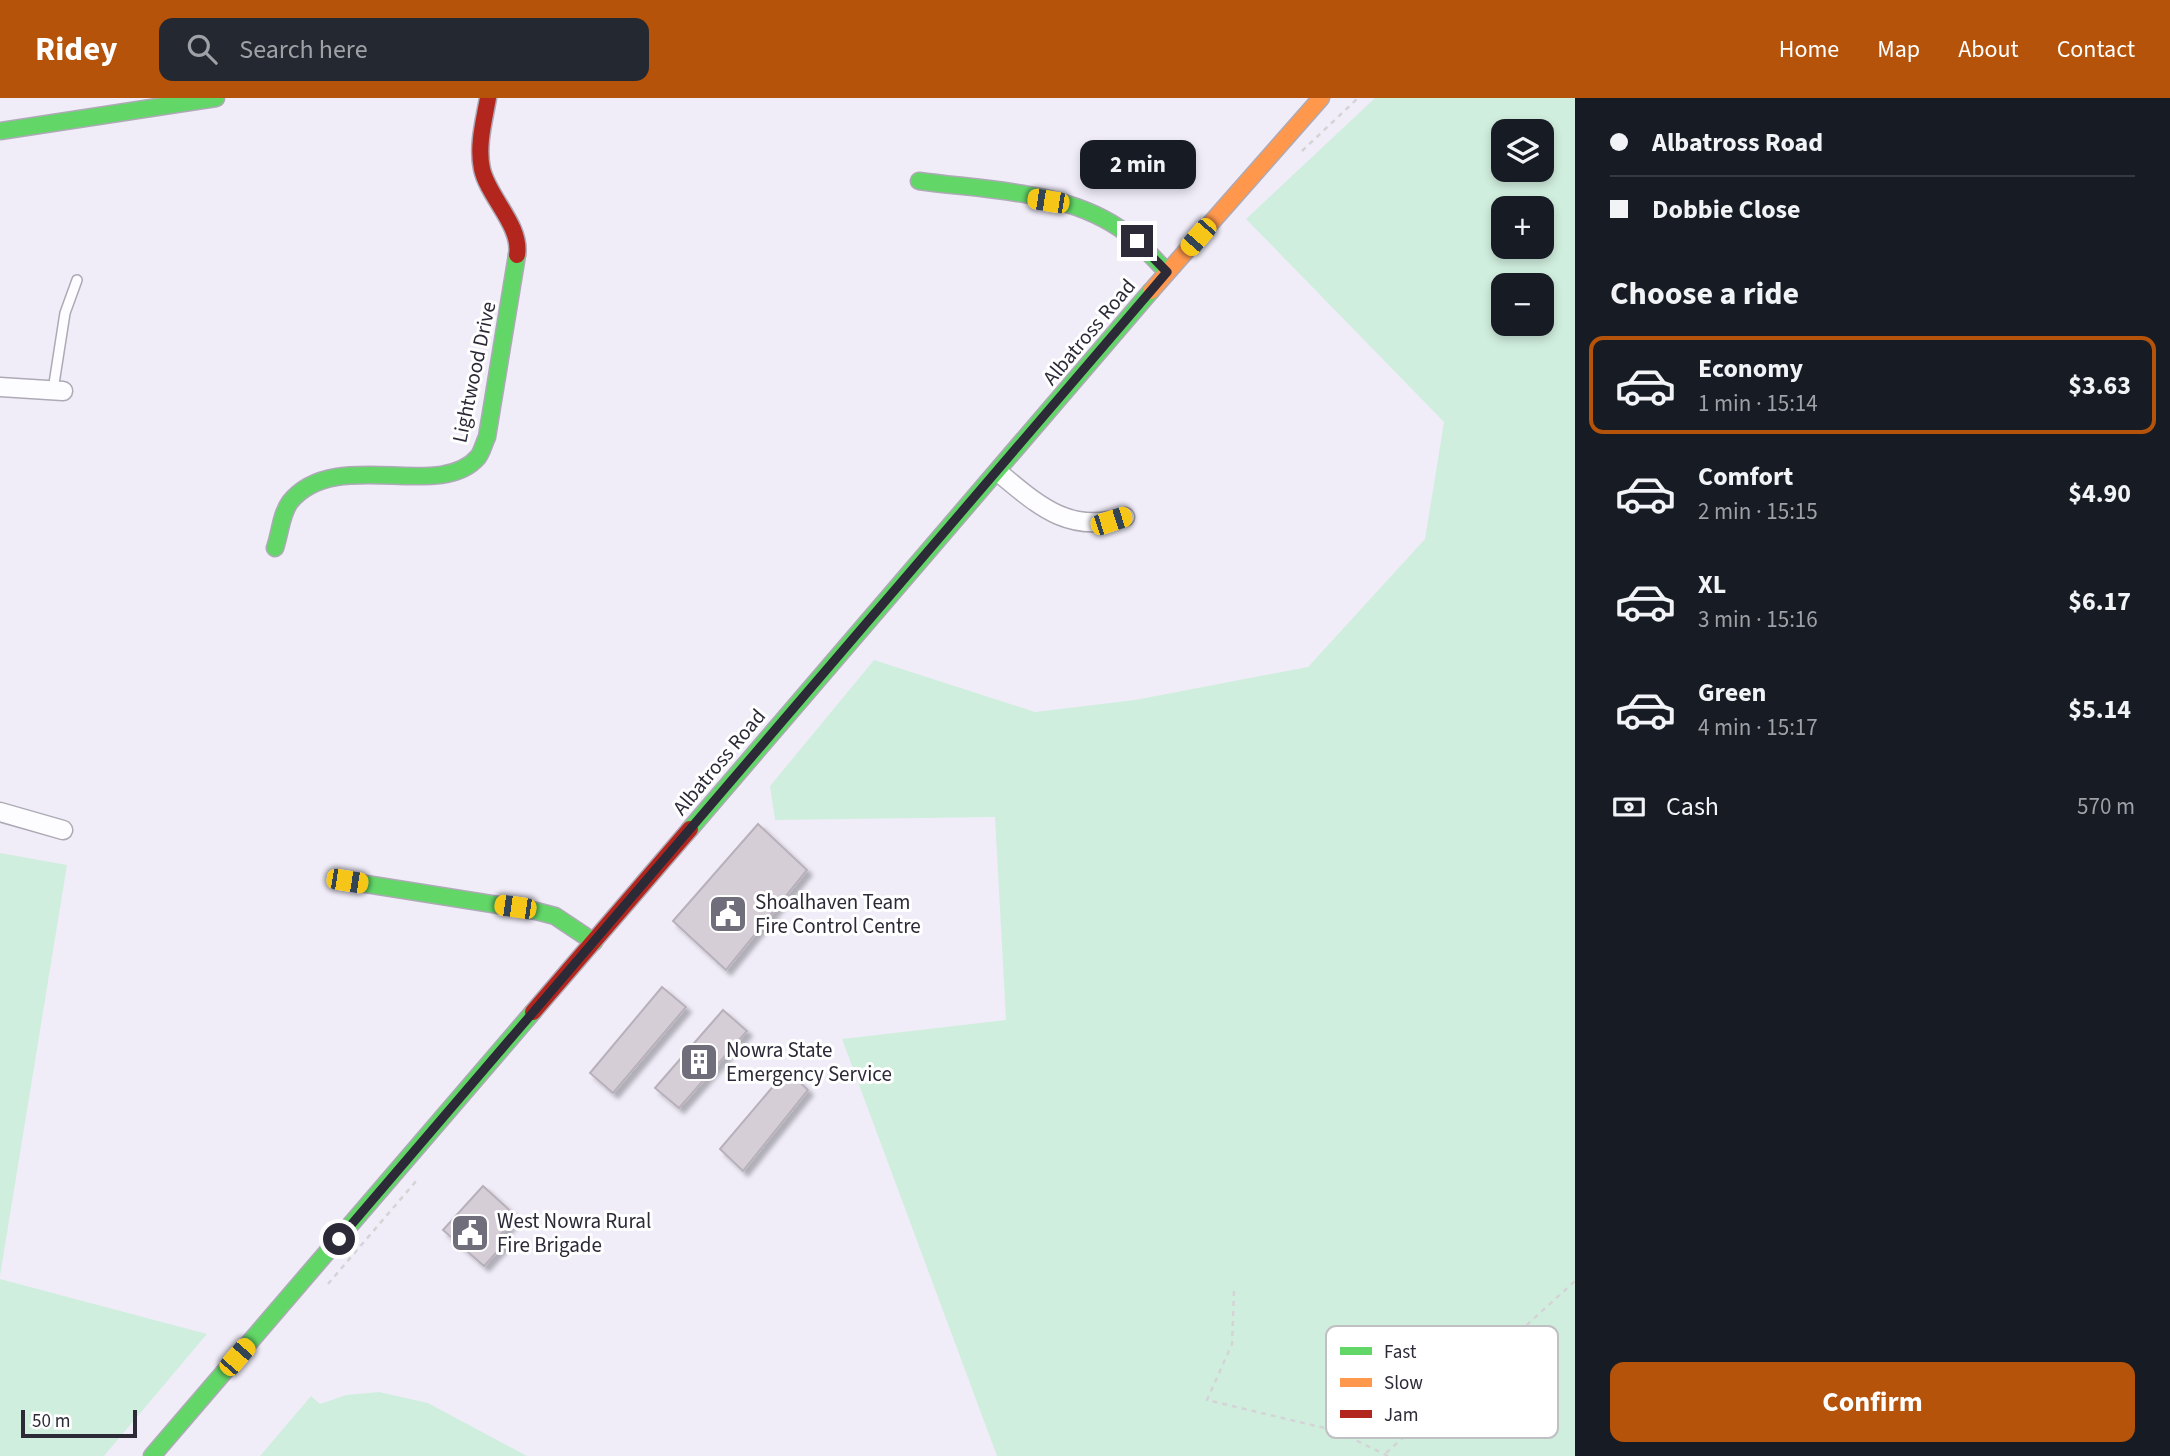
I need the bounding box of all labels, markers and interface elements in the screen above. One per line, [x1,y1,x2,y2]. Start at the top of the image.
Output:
search box [159,18,649,81]
text: Ridey [35,26,117,73]
icon: search [183,30,221,68]
text: Search here [239,31,368,68]
text: Home [1779,32,1839,67]
text: Map [1877,32,1920,67]
text: About [1958,32,2019,67]
text: Contact [2057,32,2135,67]
map controls [1491,119,1554,336]
button: layers [1491,119,1554,182]
text: Albatross Road [1652,124,1823,161]
callout: 2 min [1079,139,1195,188]
text: 2 min [1110,148,1166,181]
car [1026,187,1071,215]
text: Dobbie Close [1652,191,1800,228]
button: + [1491,196,1554,259]
car [1177,214,1220,260]
route end [1121,225,1153,257]
text: Choose a ride [1610,271,1799,317]
street label: Albatross Road [1035,272,1143,392]
button: − [1491,273,1554,336]
street label: Lightwood Drive [444,299,504,445]
text: Economy [1698,350,1803,387]
icon: car [1614,354,1677,417]
text: $3.63 [2068,367,2131,404]
text: 1 min · 15:14 [1698,387,1818,420]
text: Comfort [1698,458,1793,495]
icon: car [1614,462,1677,525]
text: $4.90 [2068,475,2131,512]
text: 2 min · 15:15 [1698,495,1818,528]
car [1088,505,1135,537]
text: XL [1698,566,1726,603]
icon: car [1614,570,1677,633]
text: $6.17 [2068,583,2131,620]
text: 3 min · 15:16 [1698,603,1818,636]
text: Green [1698,674,1766,711]
icon: car [1614,678,1677,741]
text: $5.14 [2068,691,2131,728]
street label: Albatross Road [665,702,773,822]
text: 4 min · 15:17 [1698,711,1818,744]
icon: cash [1610,788,1648,826]
text: Cash [1666,788,1719,825]
text: 570 m [2077,790,2135,823]
car [325,867,370,895]
place label: Shoalhaven Team Fire Control Centre [755,887,921,941]
public building icon: Shoalhaven Team Fire Control Centre [707,893,749,935]
car [493,894,538,920]
place label: Nowra State Emergency Service [726,1035,892,1089]
building icon: Nowra State Emergency Service [678,1041,720,1083]
place label: West Nowra Rural Fire Brigade [497,1206,651,1260]
public building icon: West Nowra Rural Fire Brigade [449,1212,491,1254]
route start [323,1223,355,1255]
legend [1326,1326,1558,1438]
car [216,1334,259,1380]
text: Fast [1384,1339,1417,1366]
button: Confirm [1610,1362,2135,1442]
text: Slow [1384,1370,1423,1397]
text: Jam [1384,1402,1418,1429]
scale bar [21,1407,136,1439]
text: 50 m [32,1408,70,1435]

